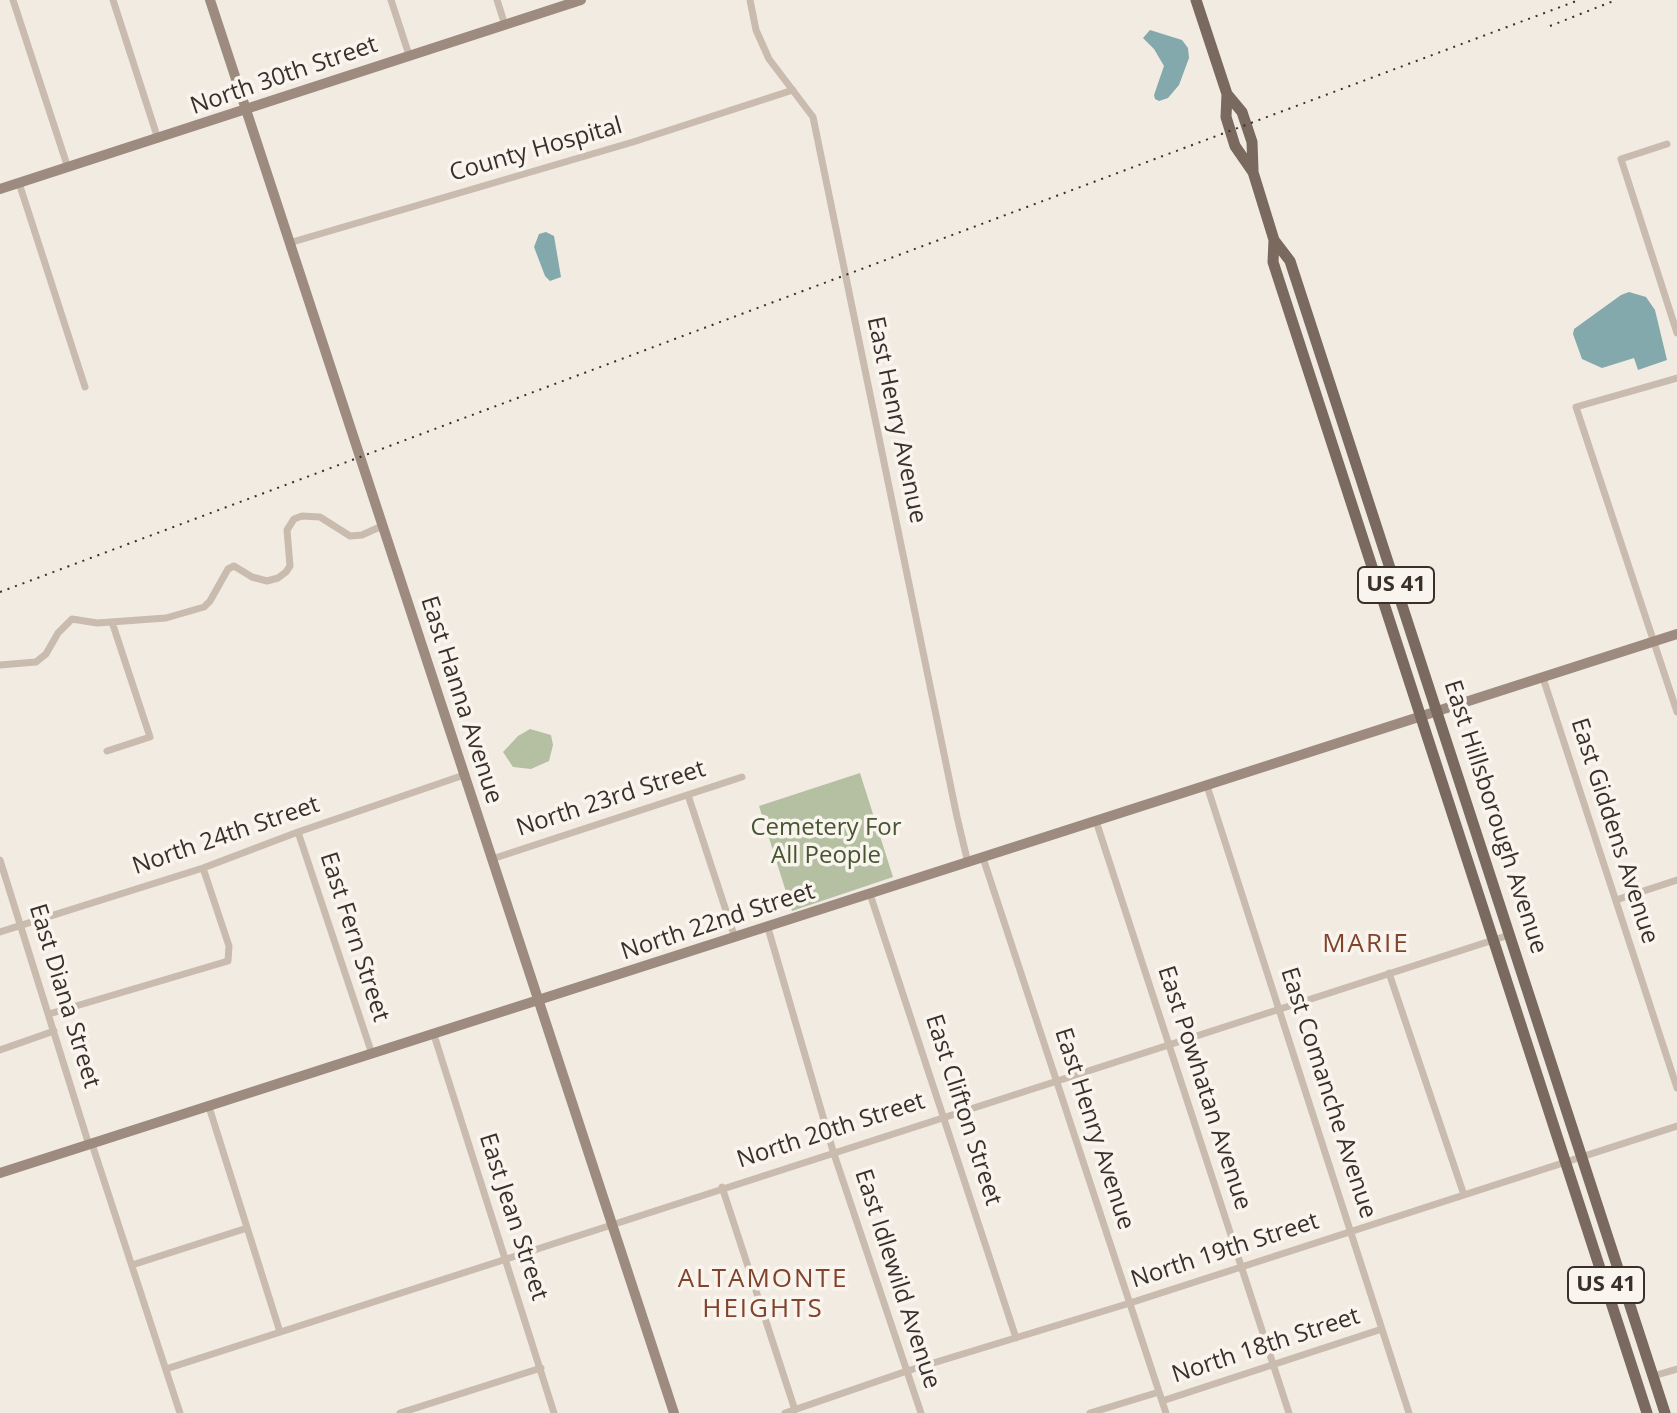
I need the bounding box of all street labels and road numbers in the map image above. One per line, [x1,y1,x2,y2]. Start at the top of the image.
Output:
street label: North 30th Street [187,31,381,121]
street label: County Hospital [446,112,626,188]
street label: East Henry Avenue [860,314,932,526]
road number: US 41 [1358,567,1434,603]
street label: East Hanna Avenue [414,593,508,807]
street label: East Hillsborough Avenue [1437,677,1553,957]
street label: East Giddens Avenue [1564,715,1664,947]
street label: North 23rd Street [513,755,709,843]
street label: North 24th Street [129,791,323,881]
street label: East Fern Street [313,849,395,1025]
street label: North 22nd Street [618,877,818,967]
street label: East Diana Street [22,900,106,1092]
street label: East Powhatan Avenue [1151,962,1257,1214]
street label: East Comanche Avenue [1274,964,1382,1222]
street label: East Clifton Street [919,1011,1007,1209]
street label: East Henry Avenue [1048,1024,1140,1234]
street label: North 20th Street [733,1087,929,1175]
street label: East Jean Street [472,1130,554,1304]
street label: East Idlewild Avenue [848,1166,946,1392]
street label: North 19th Street [1127,1207,1323,1295]
road number: US 41 [1568,1267,1644,1303]
street label: North 18th Street [1168,1302,1364,1390]

